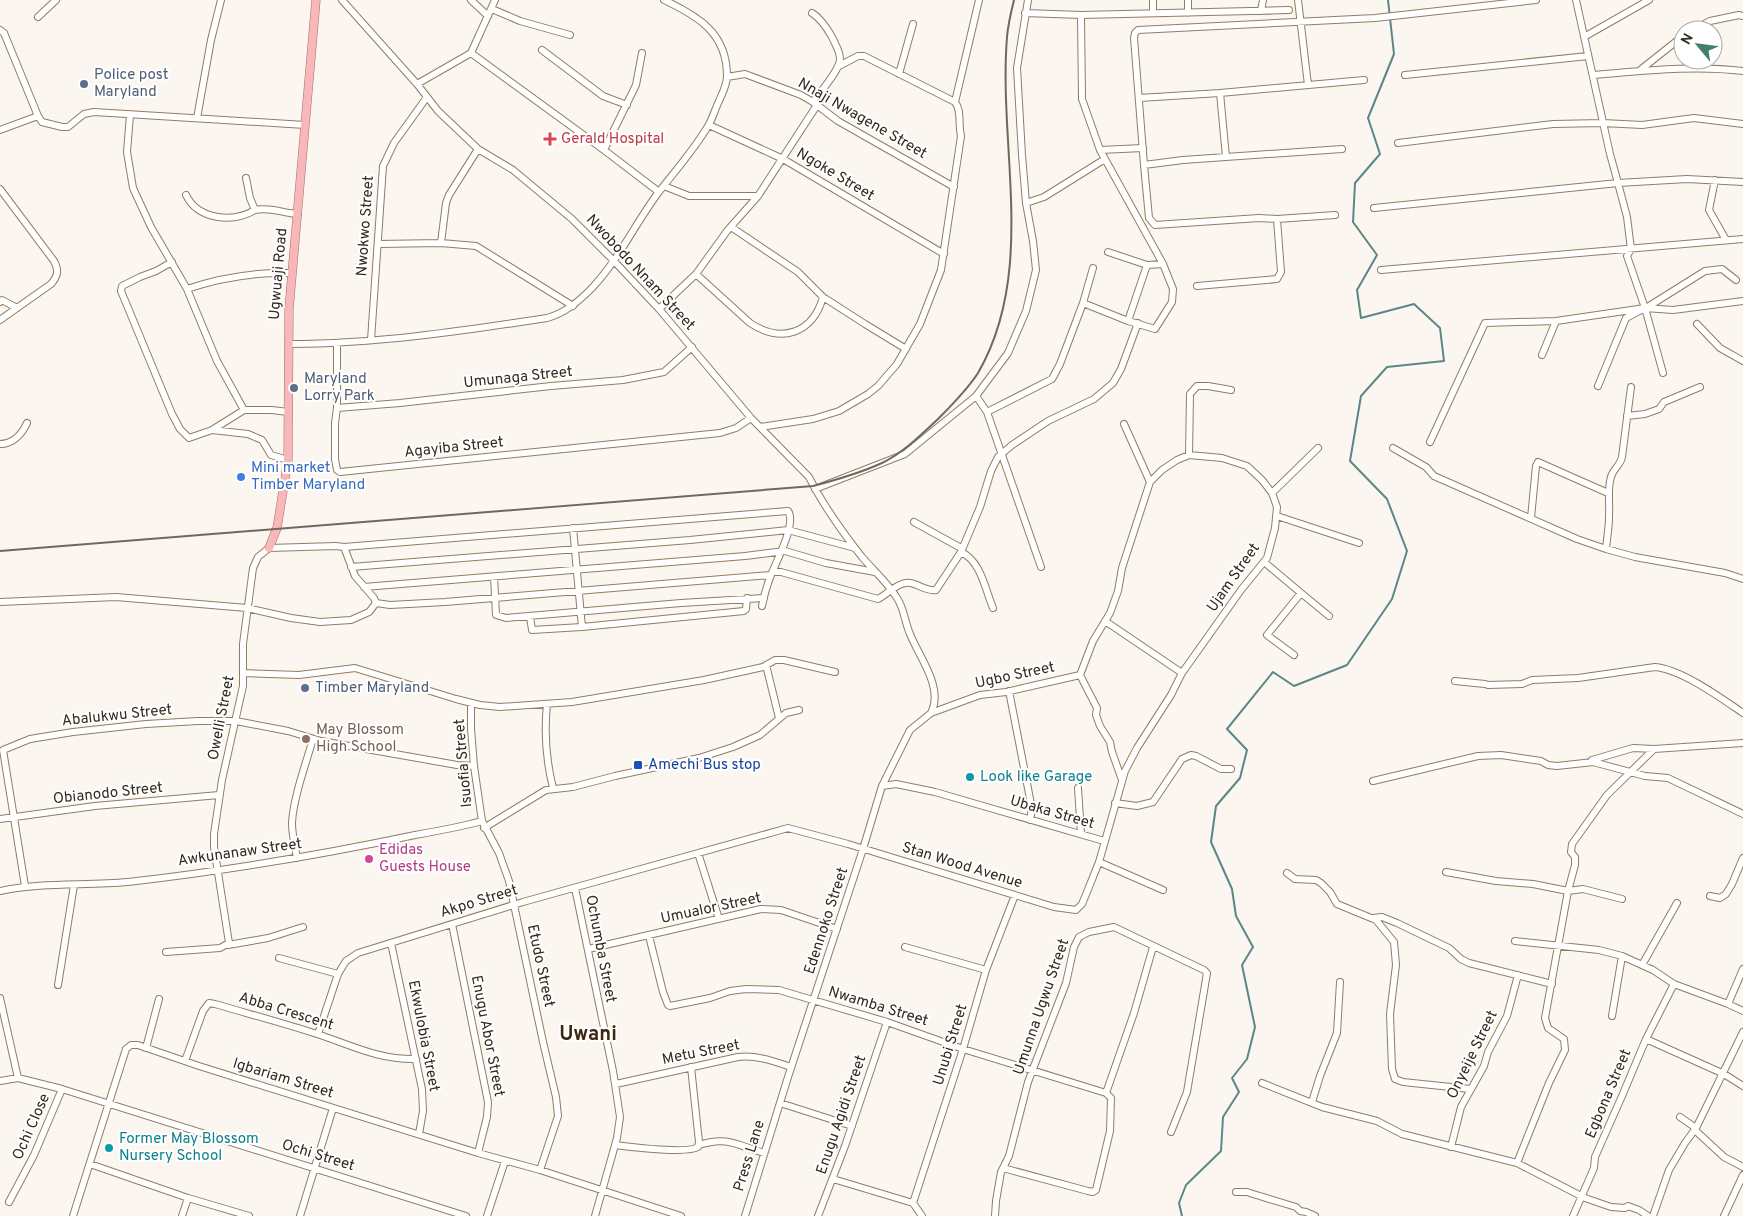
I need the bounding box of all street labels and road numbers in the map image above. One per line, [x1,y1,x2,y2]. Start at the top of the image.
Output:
street label: Nnaji Nwagene Street [794,74,930,164]
street label: Ngoke Street [792,144,878,206]
street label: Nwokwo Street [353,175,379,277]
street label: Nwobodo Nnam Street [581,211,699,335]
street label: Ugwuaji Road [266,227,292,321]
street label: Umunaga Street [463,363,573,393]
street label: Agayiba Street [404,433,504,463]
street label: Ujam Street [1203,540,1265,616]
street label: Ugbo Street [974,658,1056,694]
street label: Owelli Street [204,674,240,762]
street label: Abalukwu Street [61,701,173,731]
street label: Isuofia Street [451,718,477,808]
street label: Obianodo Street [52,779,164,809]
street label: Ubaka Street [1007,792,1097,834]
street label: Awkunanaw Street [177,835,303,871]
street label: Stan Wood Avenue [899,839,1025,893]
street label: Edennoko Street [801,865,853,977]
street label: Akpo Street [438,881,520,923]
street label: Umualor Street [659,889,763,929]
street label: Ochumba Street [580,894,620,1004]
street label: Etudo Street [522,923,558,1009]
street label: Umunna Ugwu Street [1010,936,1074,1078]
street label: Enugu Abor Street [466,974,508,1098]
street label: Ekwulobia Street [403,979,443,1093]
street label: Nwamba Street [826,983,930,1031]
street label: Abba Crescent [236,989,336,1035]
street label: Unubi Street [930,1002,972,1088]
street label: Onyeije Street [1443,1008,1503,1102]
street label: Metu Street [661,1036,741,1070]
street label: Egbona Street [1582,1047,1636,1141]
street label: Enugu Agidi Street [813,1053,871,1177]
street label: Igbariam Street [230,1055,336,1103]
street label: Ochi Close [9,1091,55,1163]
street label: Press Lane [730,1118,770,1194]
street label: Ochi Street [279,1136,357,1176]

